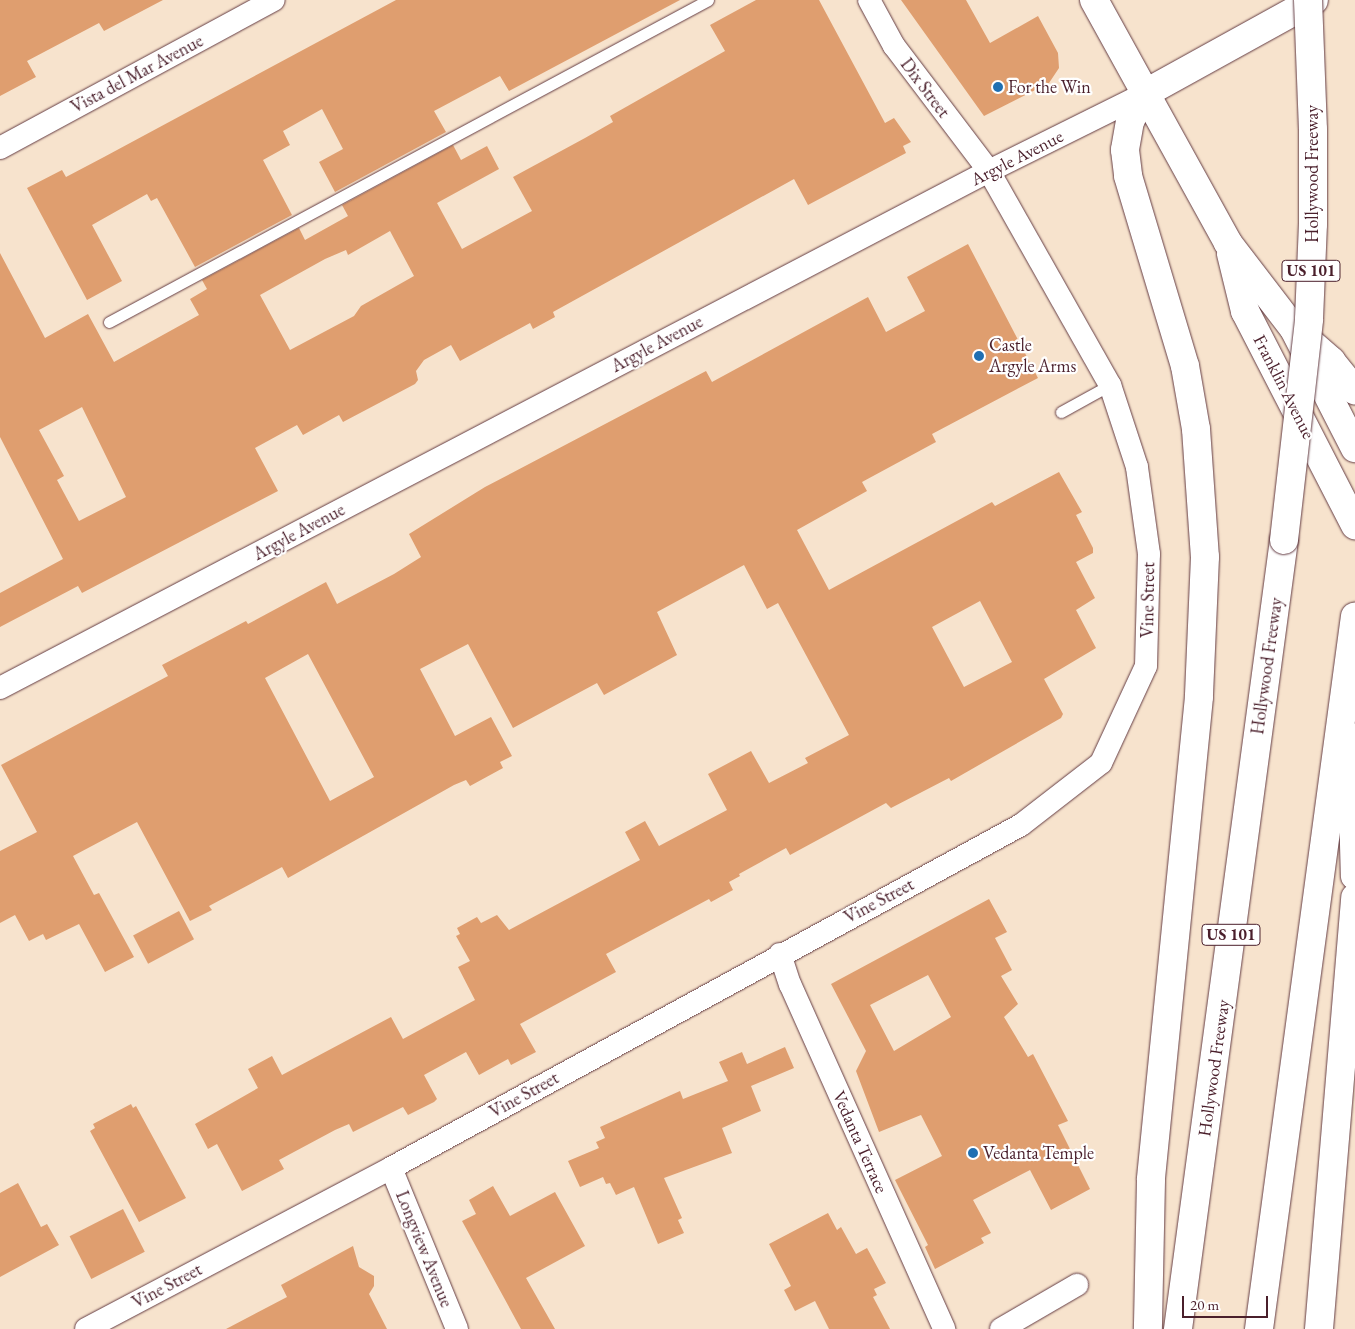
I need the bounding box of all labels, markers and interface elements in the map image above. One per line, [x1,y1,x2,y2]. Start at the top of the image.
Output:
street label: Vista del Mar Avenue [67,30,207,118]
street label: Dix Street [896,54,954,122]
place label: For the Win [1008,76,1091,98]
marker: For the Win [992,81,1004,93]
street label: Hollywood Freeway [1301,105,1323,243]
street label: Argyle Avenue [967,126,1067,190]
road number: US 101 [1281,258,1341,284]
street label: Argyle Avenue [607,311,707,377]
street label: Franklin Avenue [1249,331,1319,443]
place label: Castle Argyle Arms [989,335,1076,378]
marker: Castle Argyle Arms [973,350,985,362]
street label: Argyle Avenue [249,499,349,565]
street label: Vine Street [1137,562,1159,638]
street label: Hollywood Freeway [1247,596,1287,736]
street label: Vine Street [840,874,918,928]
road number: US 101 [1201,922,1261,948]
street label: Hollywood Freeway [1194,998,1234,1138]
street label: Vine Street [486,1067,562,1123]
street label: Vedanta Terrace [828,1087,892,1197]
place label: Vedanta Temple [983,1142,1094,1164]
marker: Vedanta Temple [967,1147,979,1159]
street label: Longview Avenue [391,1188,457,1310]
street label: Vine Street [128,1259,206,1313]
scale bar [1185,1286,1271,1318]
text: 20 m [1190,1295,1219,1314]

